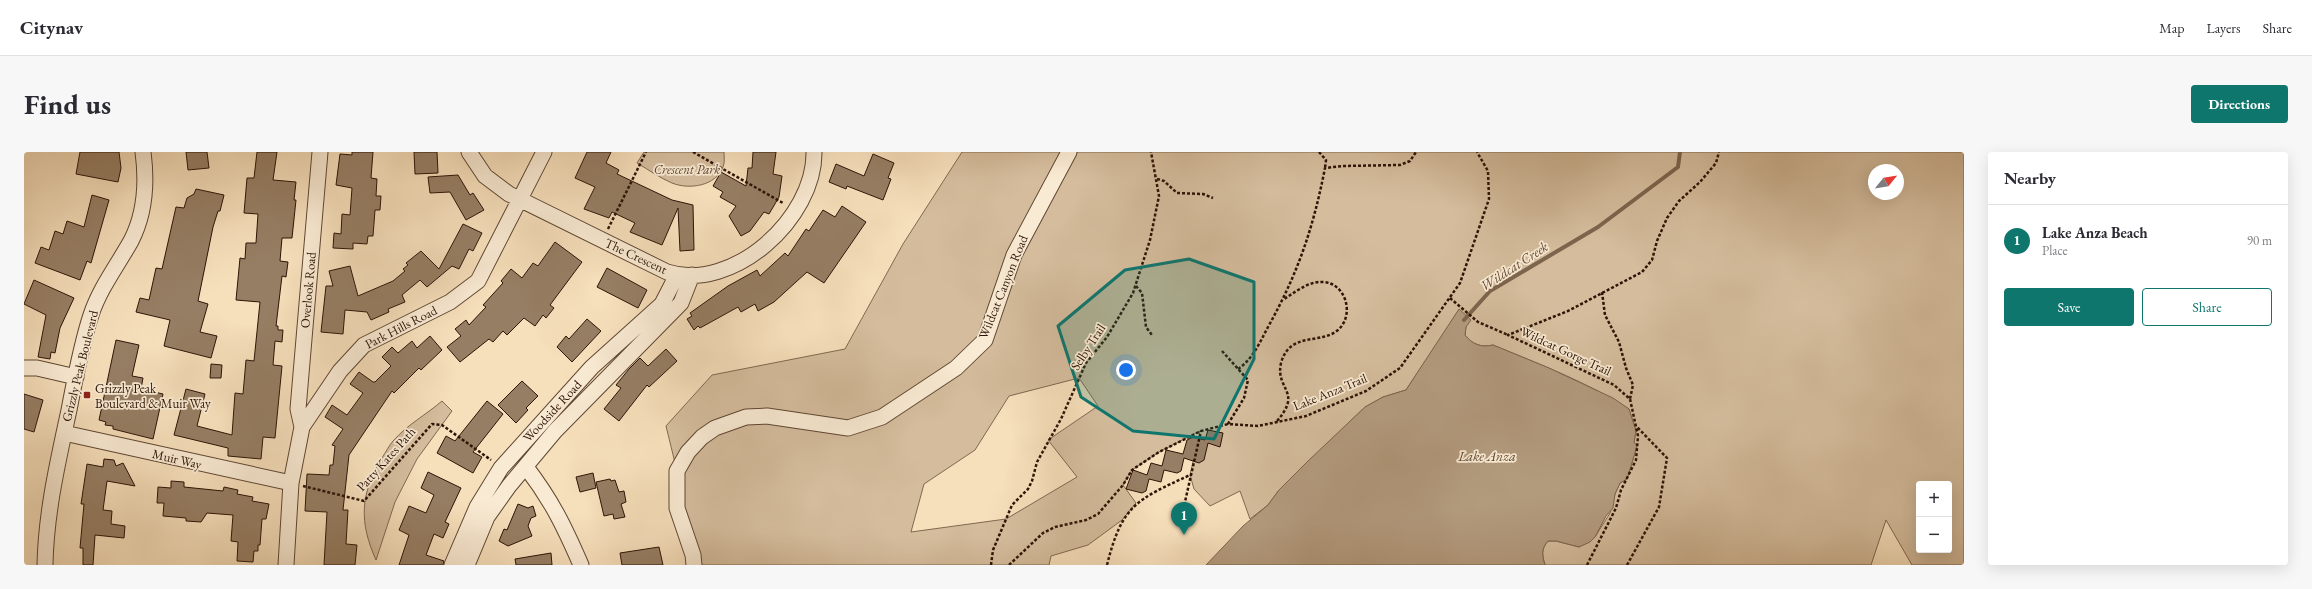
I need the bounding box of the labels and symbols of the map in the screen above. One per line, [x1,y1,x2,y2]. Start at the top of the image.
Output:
park label: Crescent Park [654,161,720,178]
north arrow [1868,164,1904,200]
street label: Wildcat Canyon Road [974,232,1032,342]
street label: The Crescent [602,234,670,278]
water label: Wildcat Creek [1477,237,1552,295]
street label: Overlook Road [296,251,320,329]
street label: Park Hills Road [362,301,440,352]
street label: Grizzly Peak Boulevard [58,308,102,424]
street label: Selby Trail [1067,320,1109,374]
street label: Wildcat Gorge Trail [1518,323,1614,379]
your location [1116,360,1136,380]
street label: Lake Anza Trail [1290,369,1370,415]
street label: Woodside Road [519,376,585,446]
place label: Grizzly Peak Boulevard & Muir Way [95,380,211,412]
marker: Grizzly Peak Boulevard & Muir Way [82,390,92,400]
street label: Patty Kates Path [353,423,420,495]
street label: Muir Way [151,445,204,473]
water label: Lake Anza [1457,447,1516,465]
pin: 1 [1171,502,1197,535]

